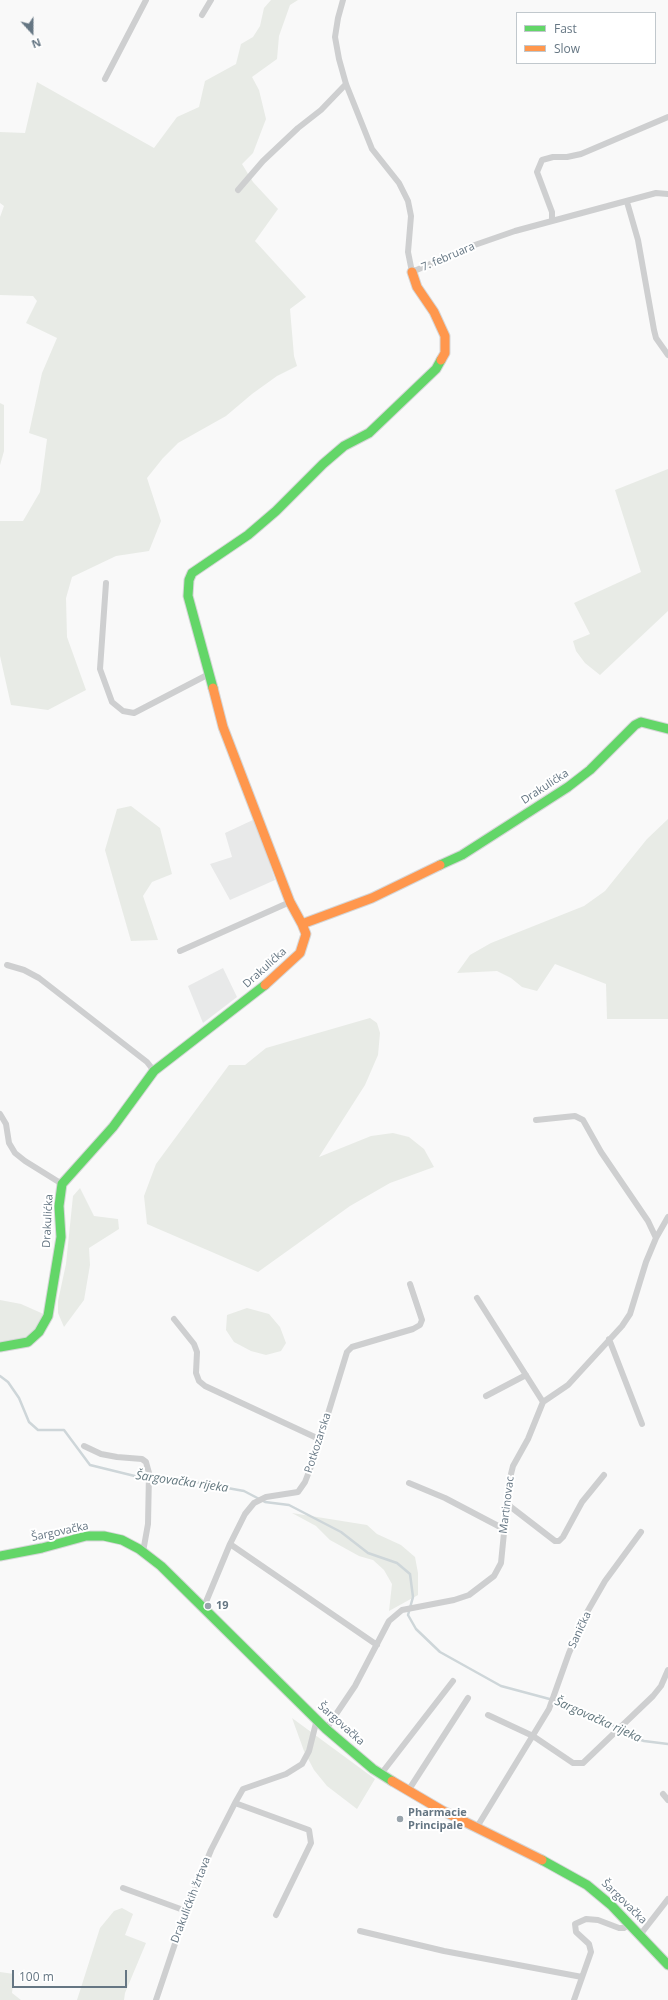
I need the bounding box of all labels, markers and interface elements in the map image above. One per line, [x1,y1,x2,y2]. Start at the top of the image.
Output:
north arrow [12,12,52,52]
legend [516,12,656,64]
text: Fast [554,20,577,37]
text: N [30,35,43,52]
text: Slow [554,40,580,57]
street label: 7. februara [419,240,477,274]
street label: Drakulićka [519,767,571,807]
street label: Drakulićka [241,945,289,991]
street label: Drakulićka [40,1194,56,1248]
street label: Potkozarska [302,1411,334,1475]
water label: Šargovačka rijeka [135,1468,229,1496]
street label: Martinovac [497,1476,517,1534]
street label: Šargovačka [30,1520,90,1544]
place label: 19 [216,1599,229,1613]
marker: 19 [203,1601,213,1611]
street label: Sanička [566,1610,594,1650]
water label: Šargovačka rijeka [552,1694,644,1746]
street label: Šargovačka [315,1700,367,1748]
place label: Pharmacie Principale [408,1806,467,1832]
marker: Pharmacie Principale [395,1814,405,1824]
street label: Drakulićkih žrtava [168,1855,214,1945]
street label: Šargovačka [599,1877,649,1927]
scale bar [14,1962,129,1988]
text: 100 m [19,1968,54,1985]

